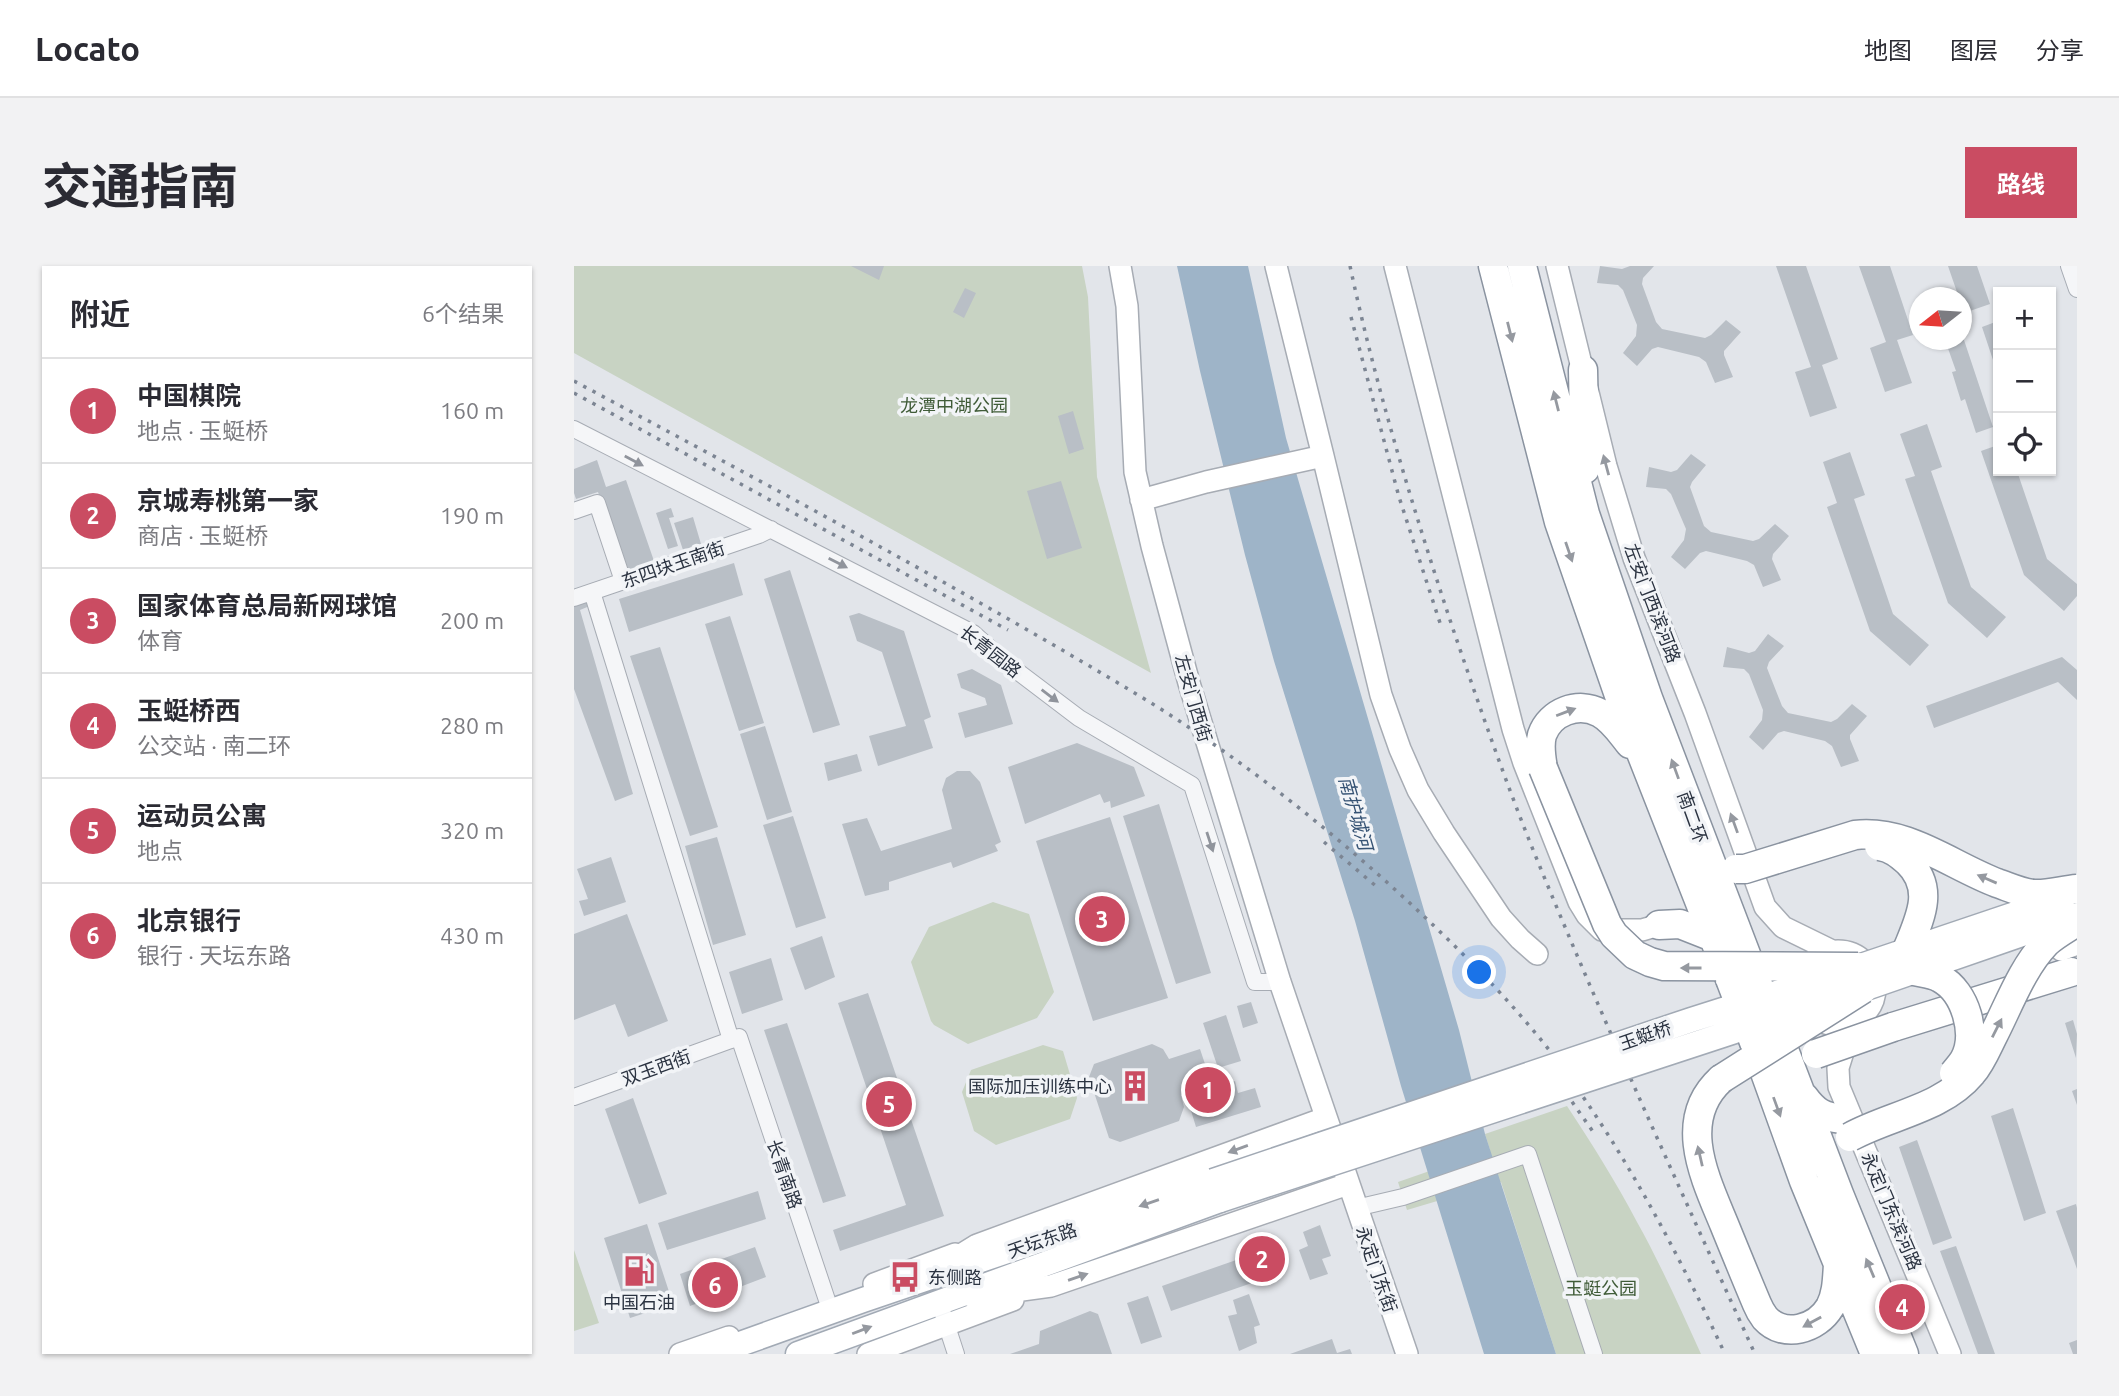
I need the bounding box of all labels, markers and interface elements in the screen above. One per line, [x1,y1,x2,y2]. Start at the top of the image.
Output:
text: Locato [35,30,140,67]
text: 地图 [1864,37,1912,64]
text: 图层 [1950,37,1998,64]
text: 分享 [2036,37,2084,64]
button: 路线 [1965,147,2077,218]
text: 交通指南 [42,158,238,213]
north arrow [1909,287,1972,350]
map controls [1993,287,2056,476]
button: + [1993,287,2056,350]
text: 附近 [70,297,130,331]
text: 6个结果 [422,301,504,326]
one-way arrow [1505,321,1516,343]
button: − [1993,350,2056,413]
text: 中国棋院 [137,381,241,410]
one-way arrow [1550,390,1561,412]
park label: 龙潭中湖公园 [900,395,1008,415]
text: 1 [87,398,99,423]
text: 160 m [440,398,504,423]
button: locate [1993,413,2056,476]
text: 地点 · 玉蜓桥 [137,418,268,443]
one-way arrow [1600,453,1611,475]
one-way arrow [625,455,644,467]
text: 京城寿桃第一家 [137,486,319,515]
text: 2 [87,503,99,528]
text: 190 m [440,503,504,528]
text: 商店 · 玉蜓桥 [137,523,268,548]
street label: 东四块玉南街 [619,537,727,591]
one-way arrow [1564,541,1575,562]
street label: 左安门西滨河路 [1621,541,1685,665]
one-way arrow [828,557,848,569]
text: 国家体育总局新网球馆 [137,591,397,620]
text: 3 [87,608,99,633]
text: 200 m [440,608,504,633]
street label: 长青园路 [956,621,1026,681]
text: 体育 [137,628,183,653]
street label: 左安门西街 [1172,652,1216,744]
one-way arrow [1041,689,1059,703]
text: 玉蜓桥西 [137,696,241,725]
one-way arrow [1556,707,1577,718]
text: 4 [87,713,99,738]
text: 280 m [440,713,504,738]
text: 公交站 · 南二环 [137,733,291,758]
one-way arrow [1669,759,1680,780]
water label: 南护城河 [1335,773,1378,856]
street label: 南二环 [1674,788,1712,846]
text: 运动员公寓 [137,801,267,830]
one-way arrow [1728,812,1739,833]
text: 5 [87,818,99,843]
text: 320 m [440,818,504,843]
one-way arrow [1205,832,1216,853]
text: 地点 [137,838,183,863]
one-way arrow [1976,873,1997,884]
pin: 3 [1079,893,1125,945]
text: 北京银行 [137,906,241,935]
text: 6 [87,923,99,948]
text: 430 m [440,923,504,948]
text: 银行 · 天坛东路 [137,943,291,968]
your location [1462,955,1496,989]
one-way arrow [1680,962,1702,974]
street label: 玉蜓桥 [1616,1017,1674,1053]
one-way arrow [1992,1018,2003,1038]
street label: 双玉西街 [619,1045,693,1089]
pin: 1 [1185,1064,1231,1116]
building icon: 国际加压训练中心 [1118,1069,1152,1103]
place label: 国际加压训练中心 [968,1076,1112,1096]
pin: 5 [866,1078,912,1130]
one-way arrow [1772,1096,1783,1117]
street label: 长青南路 [764,1137,806,1211]
one-way arrow [1228,1144,1249,1155]
one-way arrow [1694,1145,1705,1167]
street label: 永定门东滨河路 [1858,1149,1926,1273]
one-way arrow [1138,1198,1159,1209]
street label: 天坛东路 [1005,1219,1079,1261]
street label: 永定门东街 [1353,1223,1401,1315]
pin: 2 [1239,1233,1285,1285]
fuel station icon: 中国石油 [622,1254,656,1288]
one-way arrow [1864,1257,1875,1278]
pin: 6 [692,1259,738,1311]
bus stop icon: 东侧路 [888,1260,922,1294]
place label: 东侧路 [928,1267,982,1287]
one-way arrow [1067,1271,1088,1282]
park label: 玉蜓公园 [1565,1278,1637,1298]
pin: 4 [1879,1281,1925,1333]
place label: 中国石油 [603,1292,675,1312]
one-way arrow [1802,1316,1822,1328]
one-way arrow [852,1325,873,1336]

